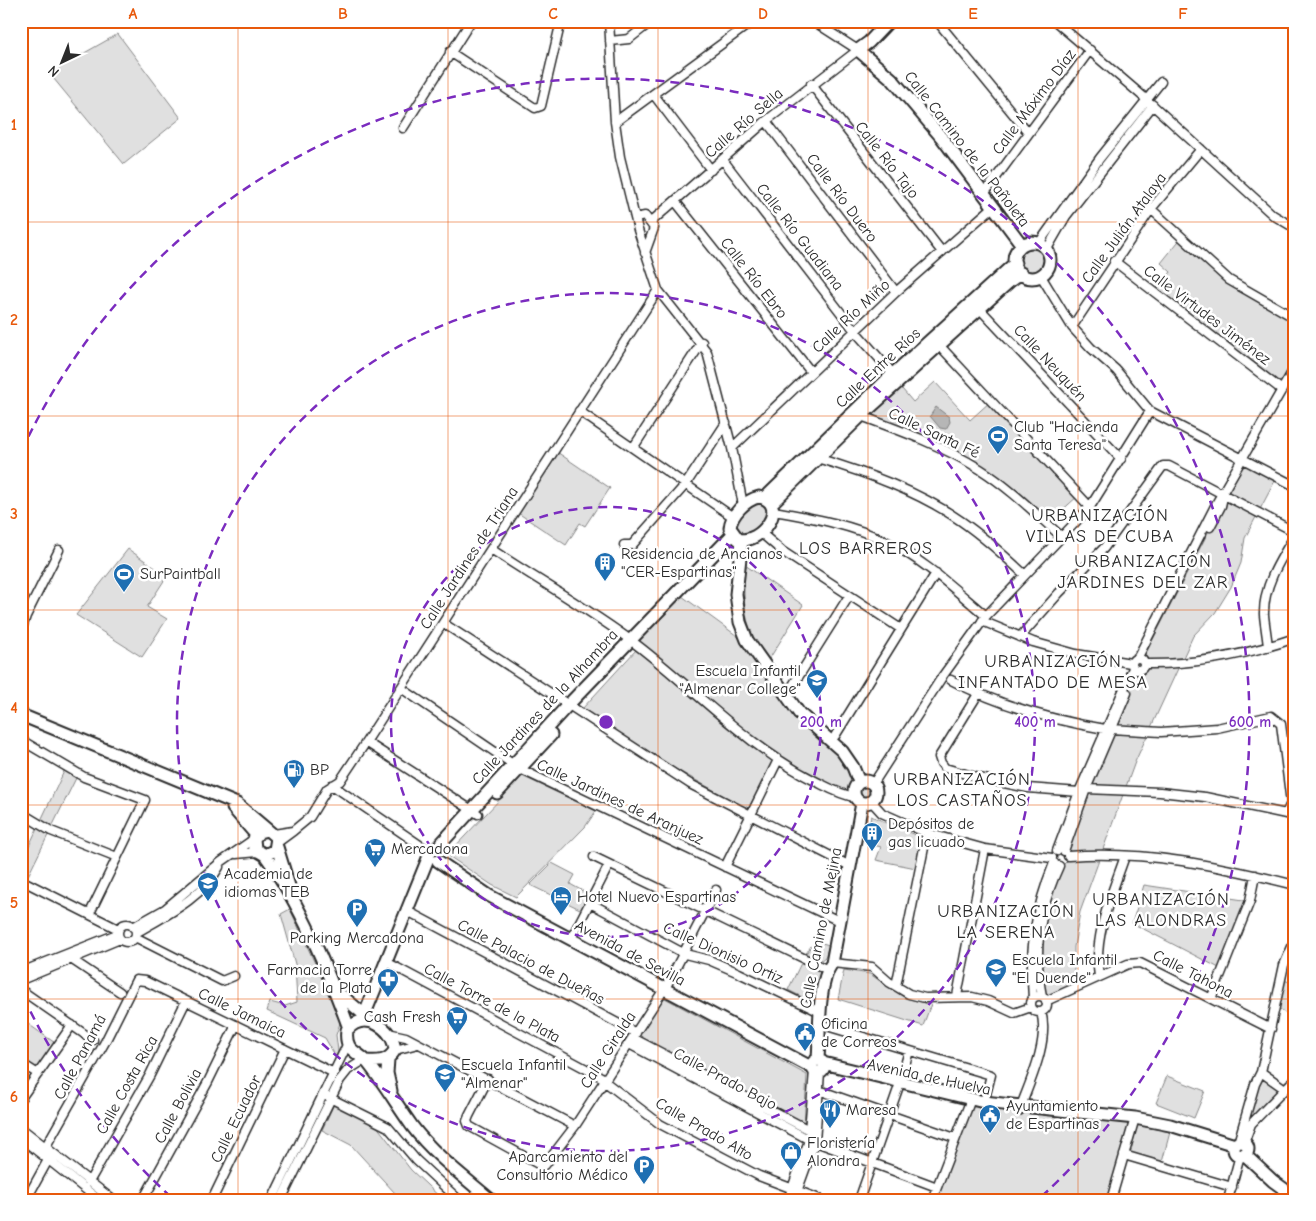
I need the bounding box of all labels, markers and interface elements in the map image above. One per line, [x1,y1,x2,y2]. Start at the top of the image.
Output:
text: A [129,5,138,23]
text: B [338,5,348,23]
text: C [548,5,558,23]
text: D [758,5,768,23]
text: E [968,5,978,23]
text: F [1178,5,1188,23]
north arrow [38,38,88,88]
street label: Calle Máximo Díaz [989,46,1080,158]
text: N [44,62,63,80]
street label: Calle Camino de la Pañoleta [901,68,1033,230]
street label: Calle Río Sella [701,84,787,162]
text: 1 [11,116,17,134]
street label: Calle Río Tajo [851,118,923,202]
street label: Calle Río Duero [803,150,881,246]
street label: Calle Julián Atalaya [1078,169,1170,287]
street label: Calle Río Guadiana [753,180,847,294]
street label: Calle Río Ebro [717,234,791,322]
street label: Calle Virtudes Jiménez [1140,261,1274,369]
street label: Calle Río Miño [808,275,894,357]
text: 2 [10,311,18,329]
street label: Calle Neuquén [1010,321,1090,405]
street label: Calle Entre Ríos [832,324,924,412]
street label: Calle Santa Fé [886,404,982,462]
place label: Club "Hacienda Santa Teresa" [1014,418,1119,454]
sports icon: Club "Hacienda Santa Teresa" [986,424,1010,455]
street label: Calle Jardines de Triana [416,483,522,633]
district label: URBANIZACIÓN VILLAS DE CUBA [1026,504,1174,547]
text: 3 [10,505,18,523]
district label: LOS BARREROS [799,538,933,559]
place label: Residencia de Ancianos "CER-Espartinas" [621,545,783,581]
district label: URBANIZACIÓN JARDINES DEL ZAR [1058,550,1228,593]
building icon: Residencia de Ancianos "CER-Espartinas" [593,551,617,582]
sports icon: SurPaintball [112,562,136,593]
place label: SurPaintball [140,565,221,583]
street label: Calle Jardines de la Alhambra [468,626,622,788]
district label: URBANIZACIÓN INFANTADO DE MESA [958,650,1148,693]
place label: Escuela Infantil "Almenar College" [680,662,801,698]
school or university icon: Escuela Infantil "Almenar College" [805,668,829,699]
text: 4 [10,699,18,717]
centre of rings [597,713,615,731]
text: 200 m [800,713,842,731]
text: 400 m [1014,713,1056,731]
text: 600 m [1229,713,1271,731]
street label: Calle Jardines de Aranjuez [534,755,706,849]
fuel station icon: BP [282,758,306,789]
place label: BP [310,761,329,779]
district label: URBANIZACIÓN LOS CASTAÑOS [893,768,1031,811]
place label: Depósitos de gas licuado [888,815,974,851]
building icon: Depósitos de gas licuado [860,821,884,852]
supermarket icon: Mercadona [363,837,387,868]
place label: Mercadona [391,840,468,858]
street label: Calle Camino de Mejina [797,846,845,1010]
place label: Academia de idiomas TEB [224,865,313,901]
school or university icon: Academia de idiomas TEB [196,871,220,902]
hotel icon: Hotel Nuevo Espartinas [549,885,573,916]
place label: Hotel Nuevo Espartinas [577,888,736,906]
district label: URBANIZACIÓN LAS ALONDRAS [1092,888,1230,931]
text: 5 [10,894,18,912]
parking icon: Parking Mercadona [345,897,369,928]
district label: URBANIZACIÓN LA SERENA [937,900,1075,943]
street label: Calle Palacio de Dueñas [454,916,608,1009]
street label: Avenida de Sevilla [572,916,688,990]
street label: Calle Dionisio Ortiz [660,919,786,987]
place label: Parking Mercadona [290,929,424,947]
street label: Calle Tahona [1150,946,1236,1002]
place label: Escuela Infantil "El Duende" [1012,951,1117,987]
school or university icon: Escuela Infantil "El Duende" [984,957,1008,988]
street label: Calle Torre de la Plata [421,959,563,1047]
place label: Farmacia Torre de la Plata [267,961,372,997]
pharmacy icon: Farmacia Torre de la Plata [376,967,400,998]
street label: Calle Jamaica [195,984,289,1042]
supermarket icon: Cash Fresh [445,1005,469,1036]
place label: Cash Fresh [364,1008,441,1026]
street label: Calle Giralda [576,1008,640,1092]
street label: Calle Panamá [50,1011,110,1103]
place label: Oficina de Correos [821,1015,897,1051]
public building icon: Oficina de Correos [793,1021,817,1052]
street label: Calle Costa Rica [92,1032,162,1138]
street label: Calle Prado Bajo [670,1044,780,1114]
street label: Avenida de Huelva [866,1055,992,1099]
place label: Escuela Infantil "Almenar" [461,1056,566,1092]
school or university icon: Escuela Infantil "Almenar" [433,1062,457,1093]
street label: Calle Bolivia [151,1065,205,1147]
street label: Calle Ecuador [207,1072,265,1166]
text: 6 [10,1088,18,1106]
street label: Calle Prado Alto [652,1094,756,1164]
place label: Ayuntamiento de Espartinas [1006,1097,1100,1133]
restaurant icon: Maresa [818,1098,842,1129]
place label: Maresa [846,1101,897,1119]
public building icon: Ayuntamiento de Espartinas [978,1103,1002,1134]
place label: Floristería Alondra [807,1134,875,1170]
shop icon: Floristería Alondra [779,1140,803,1171]
place label: Aparcamiento del Consultorio Médico [496,1148,628,1184]
parking icon: Aparcamiento del Consultorio Médico [632,1154,656,1185]

